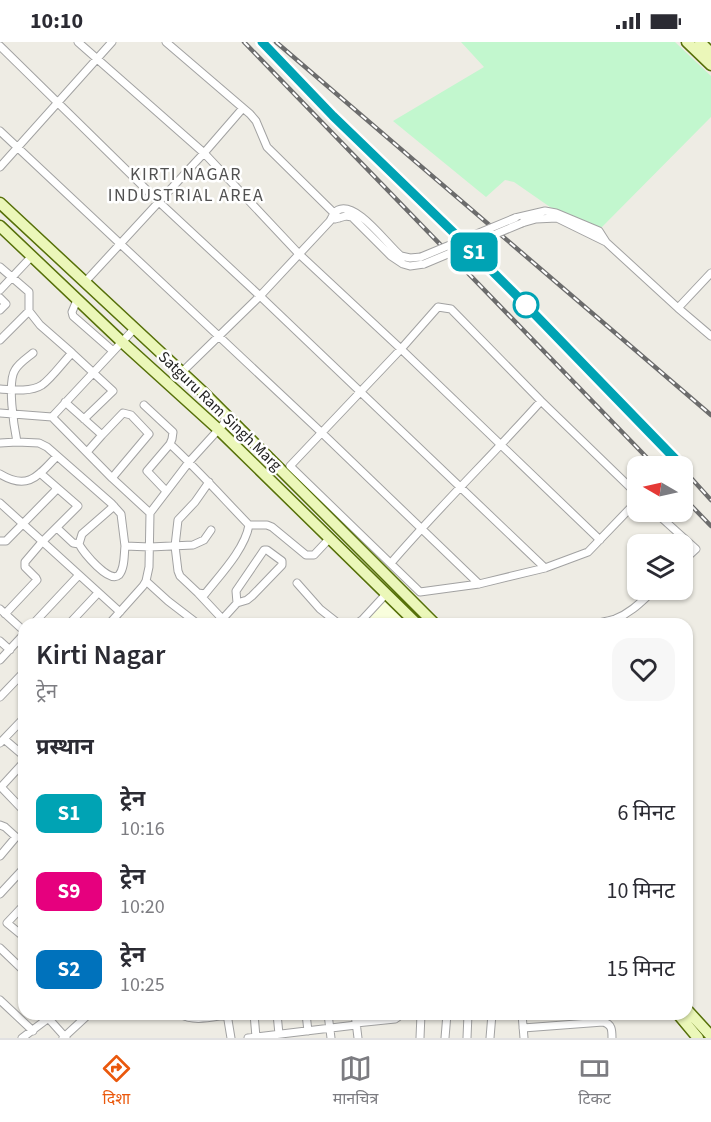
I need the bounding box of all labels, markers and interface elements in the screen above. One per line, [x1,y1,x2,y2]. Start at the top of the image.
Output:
text: 10:10 [30,5,83,37]
district label: KIRTI NAGAR INDUSTRIAL AREA [108,162,264,208]
line badge: S1 [447,232,501,272]
text: S1 [463,237,485,267]
unlabelled marker [513,292,539,318]
street label: Satguru Ram Singh Marg [153,346,287,476]
north arrow [627,456,693,522]
map controls [627,456,693,600]
button: layers [627,534,693,600]
text: Kirti Nagar [36,635,165,675]
button: heart [612,638,675,701]
text: ट्रेन [36,678,57,706]
text: प्रस्थान [36,731,94,763]
text: ट्रेन [120,783,145,815]
text: 6 मिनट [618,797,675,829]
text: S1 [58,798,80,828]
text: 10:16 [120,815,165,843]
text: ट्रेन [120,861,145,893]
text: 10 मिनट [607,875,675,907]
text: S9 [58,876,80,906]
text: 10:20 [120,893,165,921]
text: ट्रेन [120,939,145,971]
text: 15 मिनट [607,953,675,985]
text: S2 [58,954,80,984]
text: 10:25 [120,971,165,999]
tab: दिशा [100,1052,133,1111]
tab: मानचित्र [333,1052,378,1111]
tab: टिकट [578,1052,611,1111]

